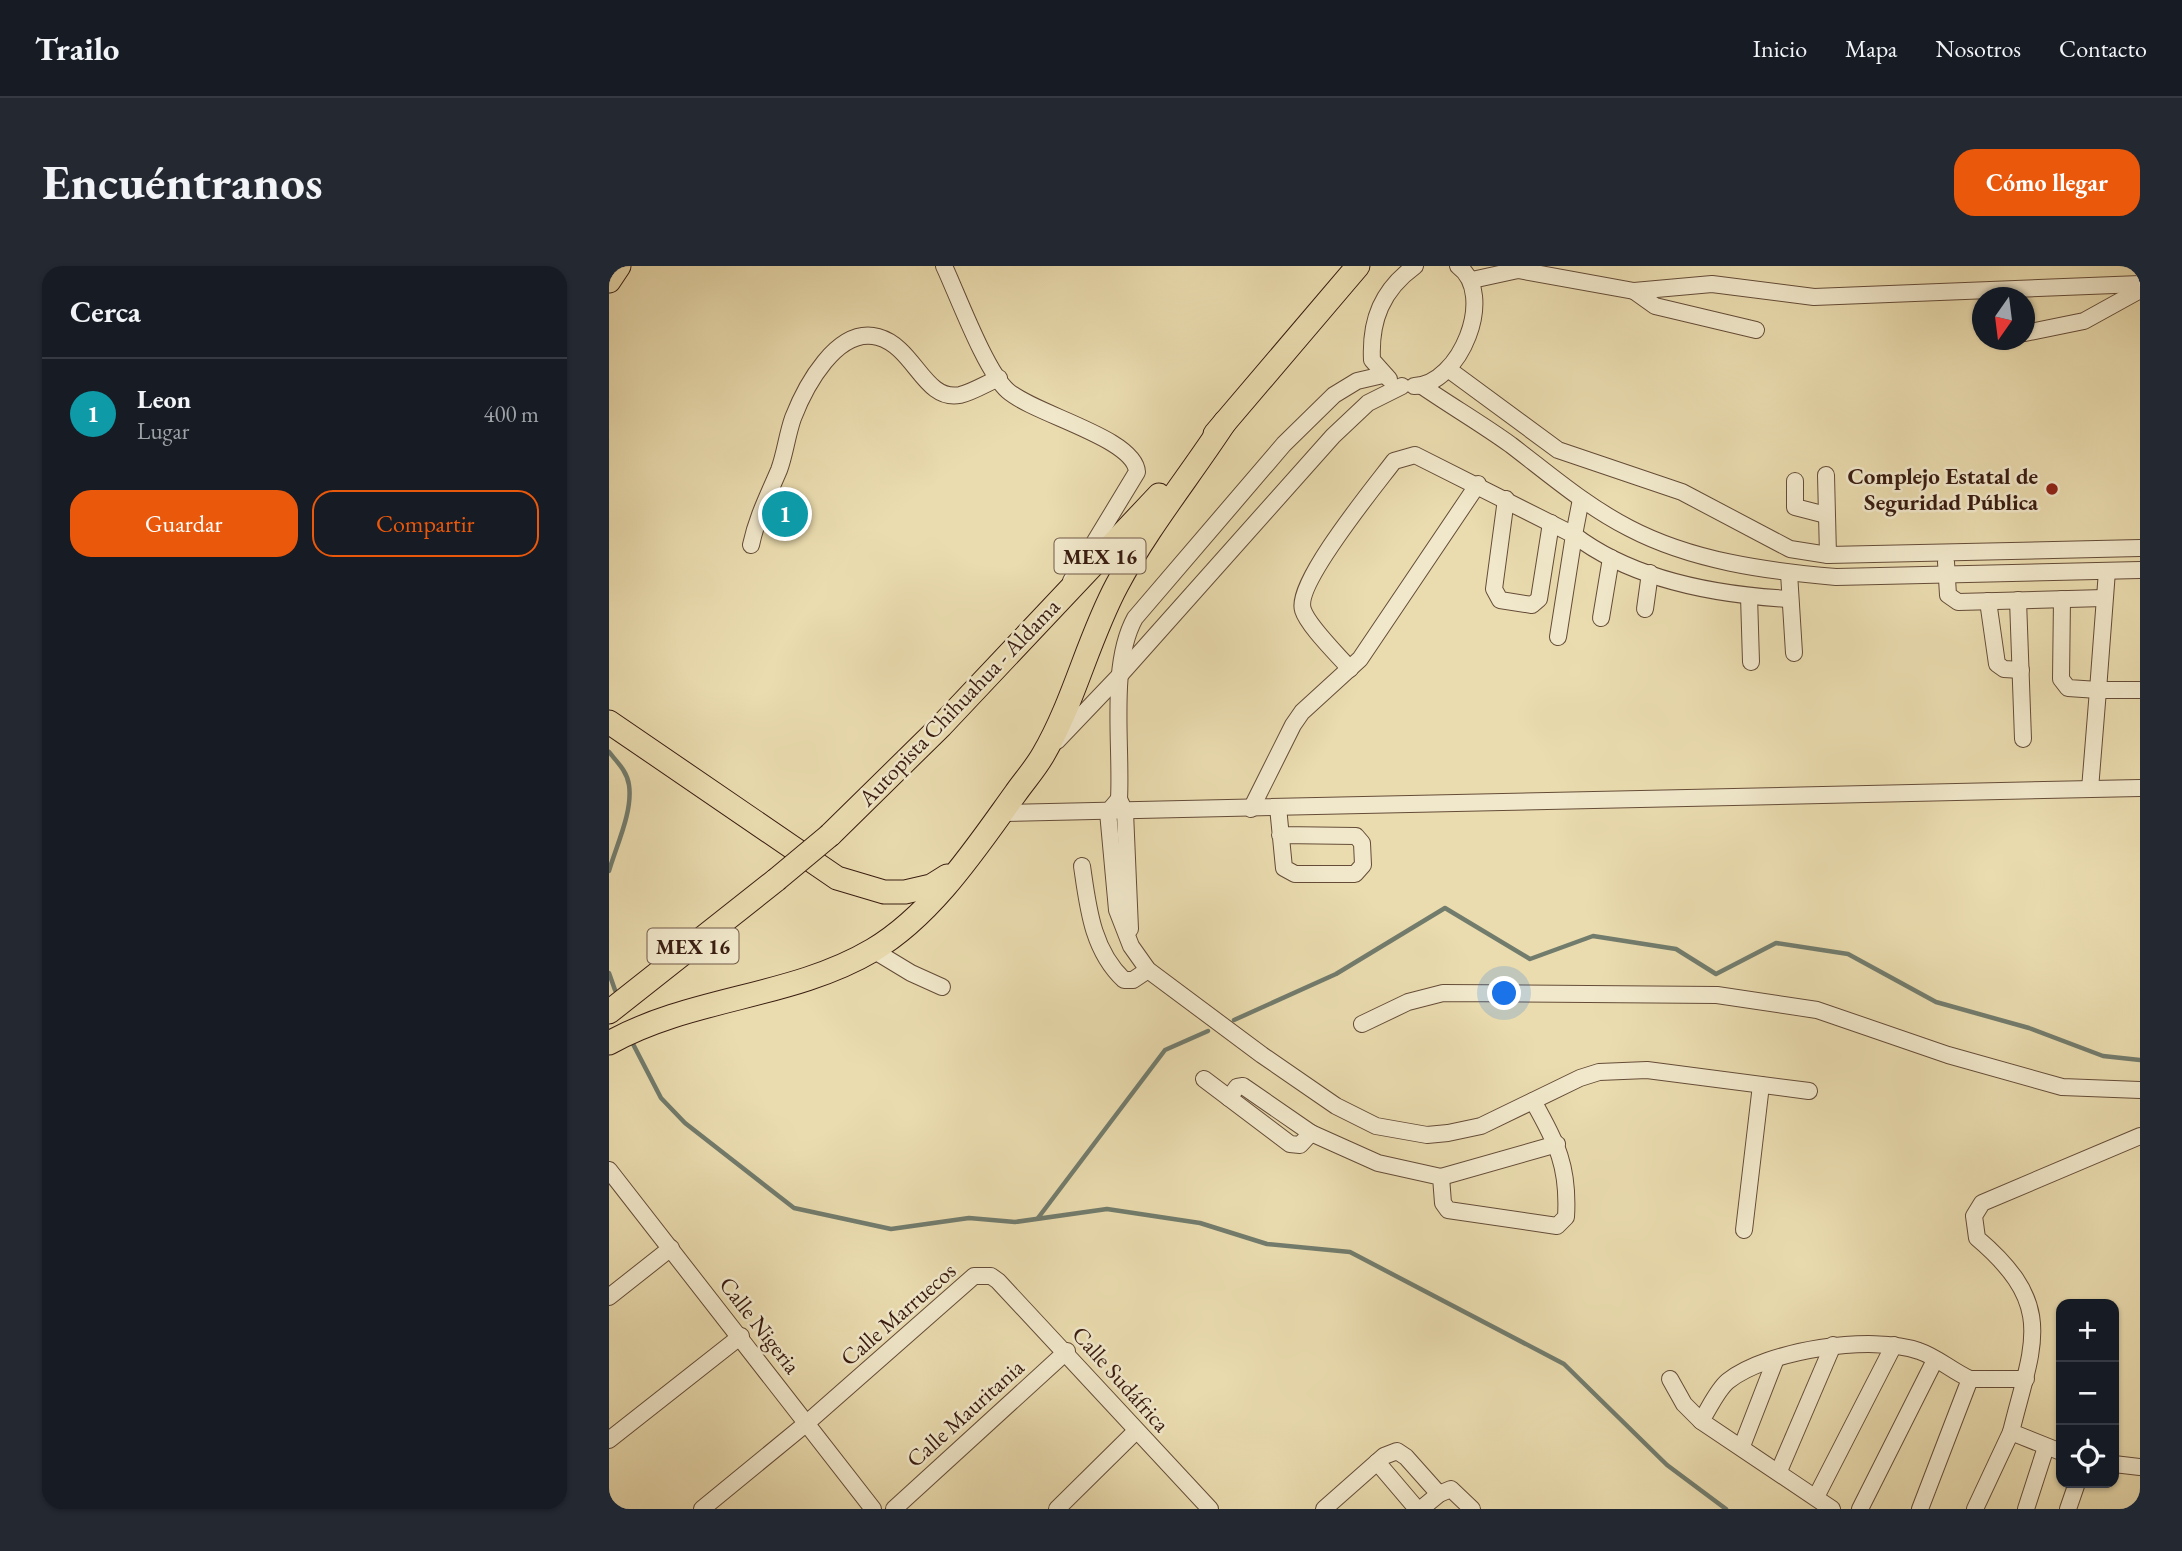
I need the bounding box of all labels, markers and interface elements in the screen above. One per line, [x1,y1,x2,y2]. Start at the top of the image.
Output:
text: Trailo [35,27,119,70]
text: Inicio [1753,33,1807,64]
text: Mapa [1845,33,1897,64]
text: Nosotros [1935,33,2021,64]
text: Contacto [2059,33,2147,64]
button: Cómo llegar [1954,149,2140,216]
text: Encuéntranos [42,150,323,214]
north arrow [1972,287,2035,350]
text: Cerca [70,292,141,331]
text: Leon [137,382,191,416]
text: 1 [87,399,99,429]
text: 400 m [483,399,539,429]
text: Lugar [137,416,189,446]
place label: Complejo Estatal de Seguridad Pública [1847,461,2039,517]
marker: Complejo Estatal de Seguridad Pública [2044,481,2060,497]
pin: 1 [762,488,808,540]
button: Guardar [70,490,298,557]
button: Compartir [312,490,539,557]
road number: MEX 16 [1055,538,1145,574]
street label: Autopista Chihuahua - Aldama [851,591,1067,813]
road number: MEX 16 [647,928,739,964]
your location [1487,976,1521,1010]
street label: Calle Marruecos [834,1256,962,1372]
street label: Calle Nigeria [713,1270,808,1380]
map controls [2056,1299,2119,1488]
button: + [2056,1299,2119,1362]
street label: Calle Sudáfrica [1065,1320,1177,1439]
street label: Calle Mauritania [900,1352,1031,1474]
button: − [2056,1362,2119,1425]
button: locate [2056,1425,2119,1488]

